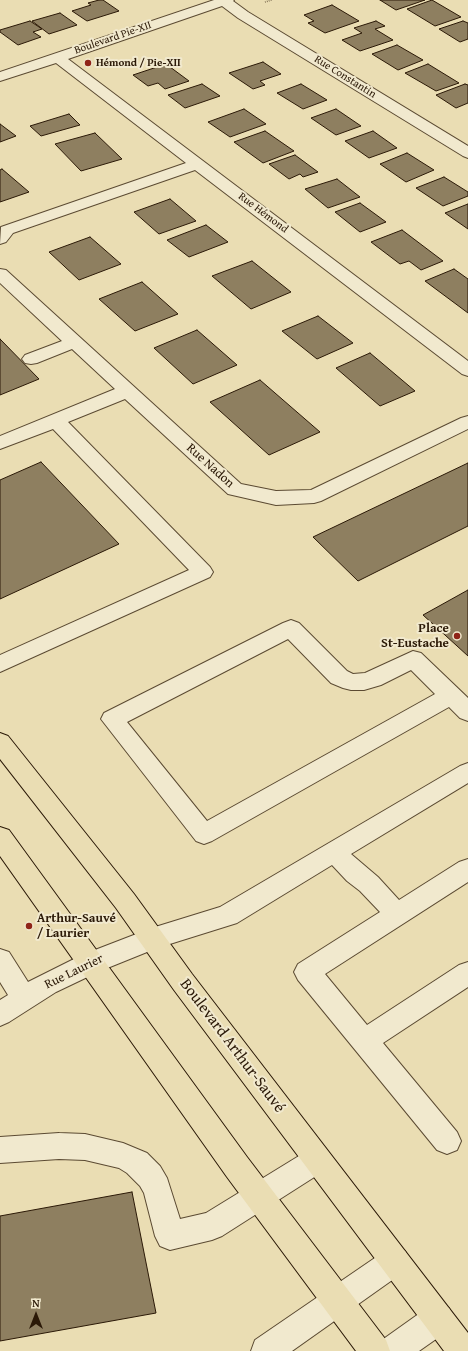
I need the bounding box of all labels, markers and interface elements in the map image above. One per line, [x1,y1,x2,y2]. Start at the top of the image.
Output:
street label: Boulevard Pie-XII [73,19,153,57]
street label: Rue Constantin [312,53,378,101]
place label: Hémond / Pie-XII [96,56,181,70]
marker: Hémond / Pie-XII [83,58,93,68]
street label: Rue Hémond [235,190,291,236]
street label: Rue Nadon [183,440,237,492]
place label: Place St-Eustache [381,621,449,652]
marker: Place St-Eustache [452,631,462,641]
place label: Arthur-Sauvé / Laurier [37,911,116,942]
marker: Arthur-Sauvé / Laurier [24,921,34,931]
street label: Rue Laurier [42,951,106,993]
street label: Boulevard Arthur-Sauvé [175,975,289,1117]
north arrow [16,1295,56,1335]
text: N [32,1295,40,1311]

